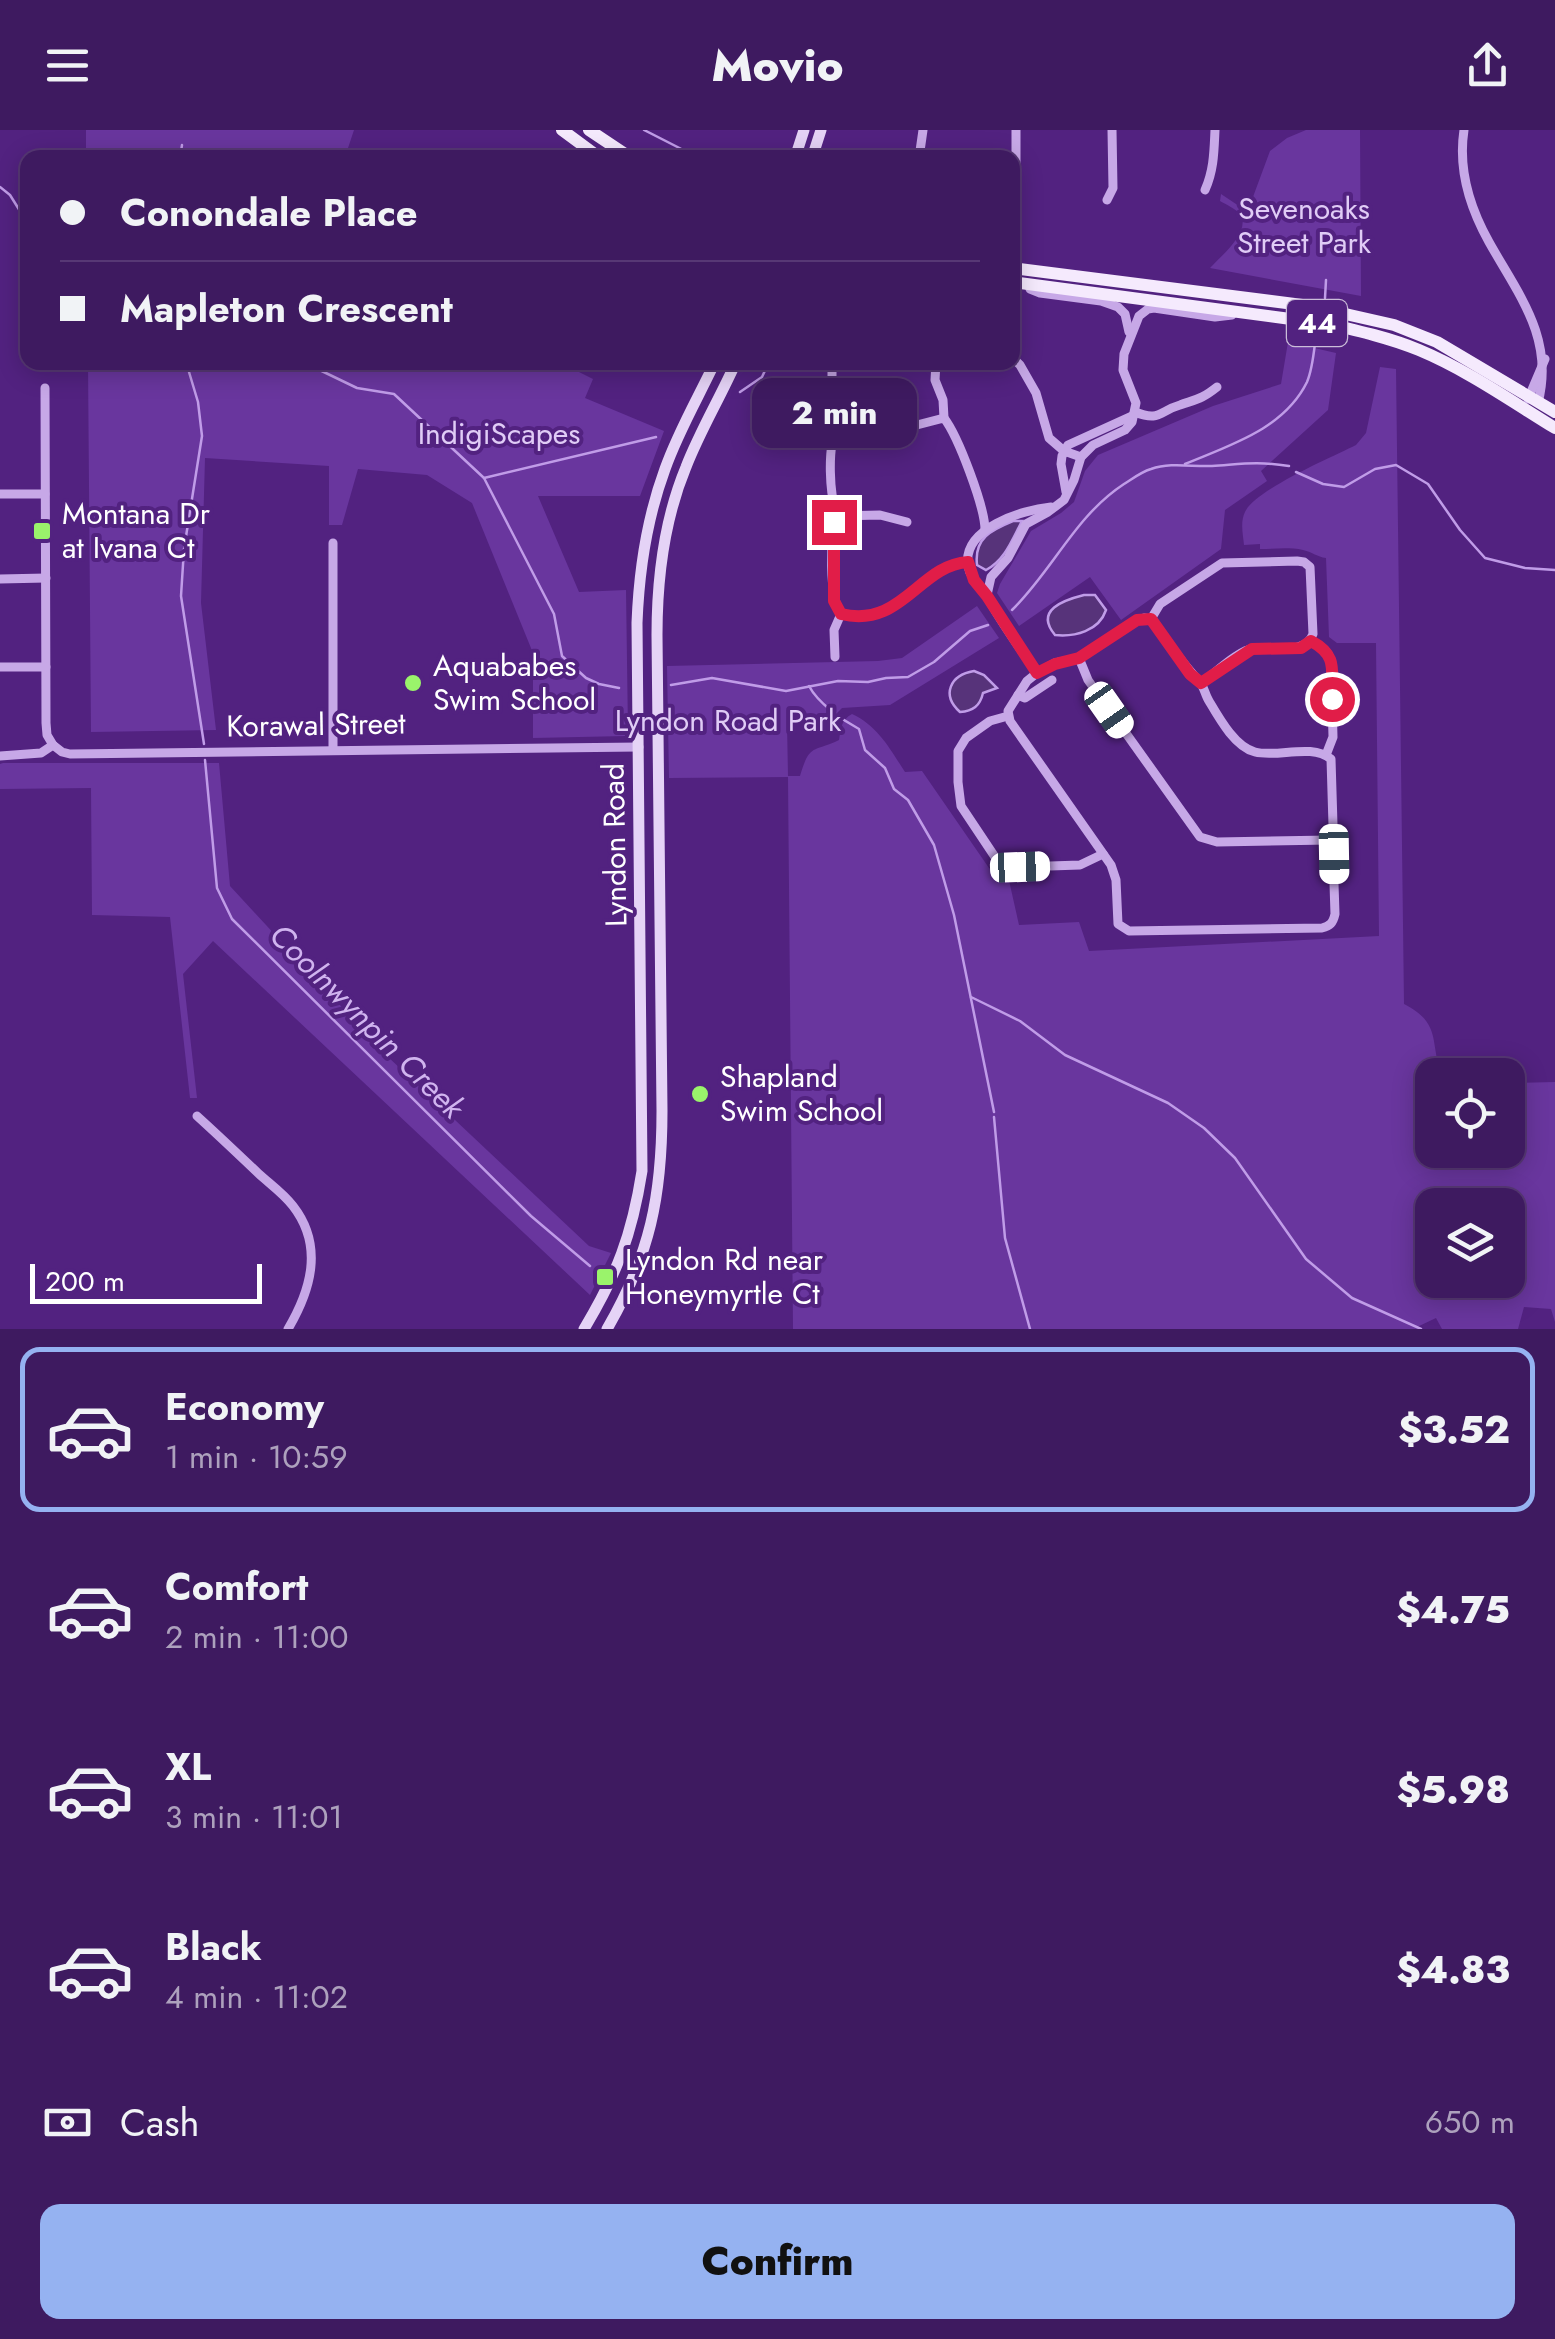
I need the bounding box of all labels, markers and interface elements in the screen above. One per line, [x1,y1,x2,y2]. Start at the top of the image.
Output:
text: Movio [711,33,844,98]
icon: menu [40,38,95,93]
icon: share [1460,38,1515,93]
text: Conondale Place [120,185,418,240]
park label: Sevenoaks Street Park [1237,187,1372,264]
text: Mapleton Crescent [120,281,453,336]
road number: 44 [1287,300,1347,346]
callout: 2 min [752,377,916,447]
text: 2 min [792,390,877,436]
park label: IndigiScapes [418,412,580,455]
place label: Montana Dr at Ivana Ct [62,492,211,569]
route end [812,500,857,545]
marker: Montana Dr at Ivana Ct [31,520,53,542]
place label: Aquababes Swim School [433,644,596,721]
marker: Aquababes Swim School [402,672,424,694]
car [1080,677,1138,743]
route start [1310,677,1355,722]
park label: Lyndon Road Park [615,699,842,742]
street label: Korawal Street [226,701,407,748]
street label: Lyndon Road [592,763,637,927]
car [1318,824,1350,884]
car [989,851,1051,883]
water label: Coolnwynpin Creek [259,913,476,1130]
place label: Shapland Swim School [720,1055,883,1132]
map controls [1415,1058,1525,1298]
button: locate [1415,1058,1525,1168]
marker: Shapland Swim School [689,1083,711,1105]
button: layers [1415,1188,1525,1298]
place label: Lyndon Rd near Honeymyrtle Ct [625,1238,824,1315]
scale bar [30,1259,262,1304]
text: 200 m [45,1261,125,1302]
marker: Lyndon Rd near Honeymyrtle Ct [594,1266,616,1288]
text: Economy [165,1379,324,1434]
icon: car [45,1385,135,1475]
text: $3.52 [1398,1402,1510,1457]
text: 1 min · 10:59 [165,1434,348,1480]
text: Comfort [165,1559,308,1614]
icon: car [45,1565,135,1655]
text: $4.75 [1396,1582,1510,1637]
text: 2 min · 11:00 [165,1614,349,1660]
text: XL [165,1739,211,1794]
icon: car [45,1745,135,1835]
text: $5.98 [1397,1762,1510,1817]
text: 3 min · 11:01 [165,1794,343,1840]
text: Black [165,1919,262,1974]
icon: car [45,1925,135,2015]
text: $4.83 [1396,1942,1510,1997]
text: 4 min · 11:02 [165,1974,348,2020]
icon: cash [40,2095,95,2150]
text: Cash [120,2095,200,2150]
text: 650 m [1425,2099,1515,2145]
button: Confirm [40,2204,1515,2319]

